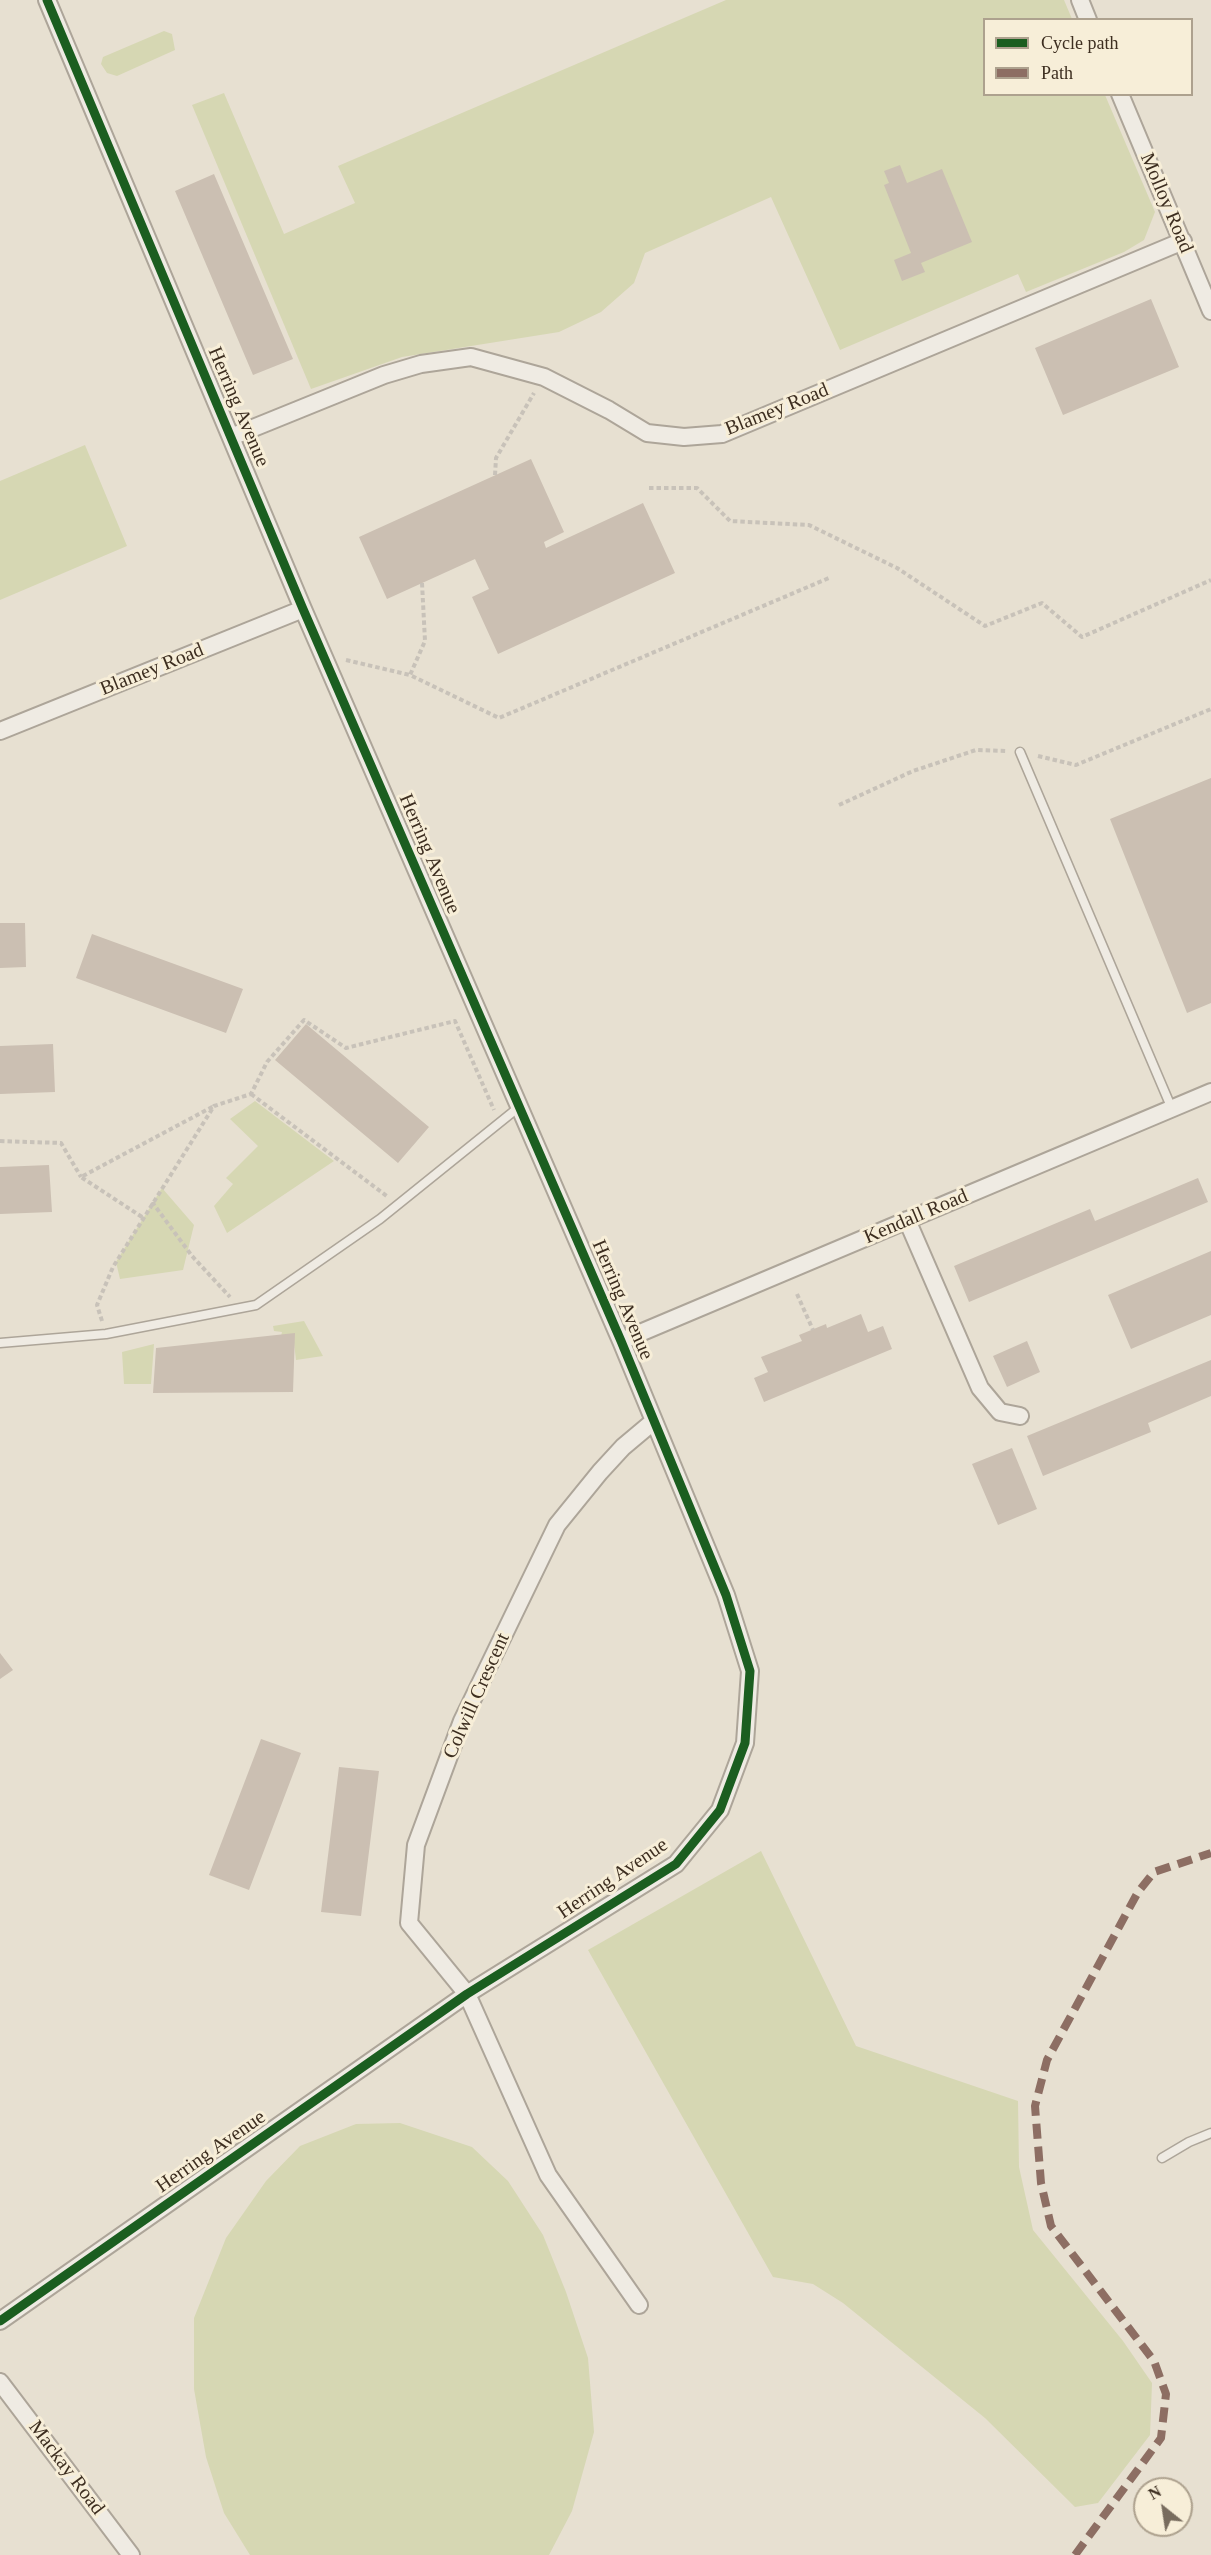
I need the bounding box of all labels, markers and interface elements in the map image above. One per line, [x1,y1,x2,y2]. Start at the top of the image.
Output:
legend [983,18,1193,96]
text: Cycle path [1041,33,1118,53]
text: Path [1041,63,1073,83]
street label: Molloy Road [1134,149,1198,257]
street label: Herring Avenue [202,343,274,471]
street label: Blamey Road [722,378,832,442]
street label: Blamey Road [97,638,207,702]
street label: Herring Avenue [393,790,465,918]
street label: Kendall Road [860,1184,972,1250]
street label: Herring Avenue [586,1236,658,1364]
street label: Colwill Crescent [439,1629,515,1763]
street label: Herring Avenue [553,1833,673,1925]
street label: Herring Avenue [152,2105,270,2199]
street label: Mackay Road [23,2416,109,2520]
north arrow [1133,2477,1193,2537]
text: N [1145,2482,1164,2503]

